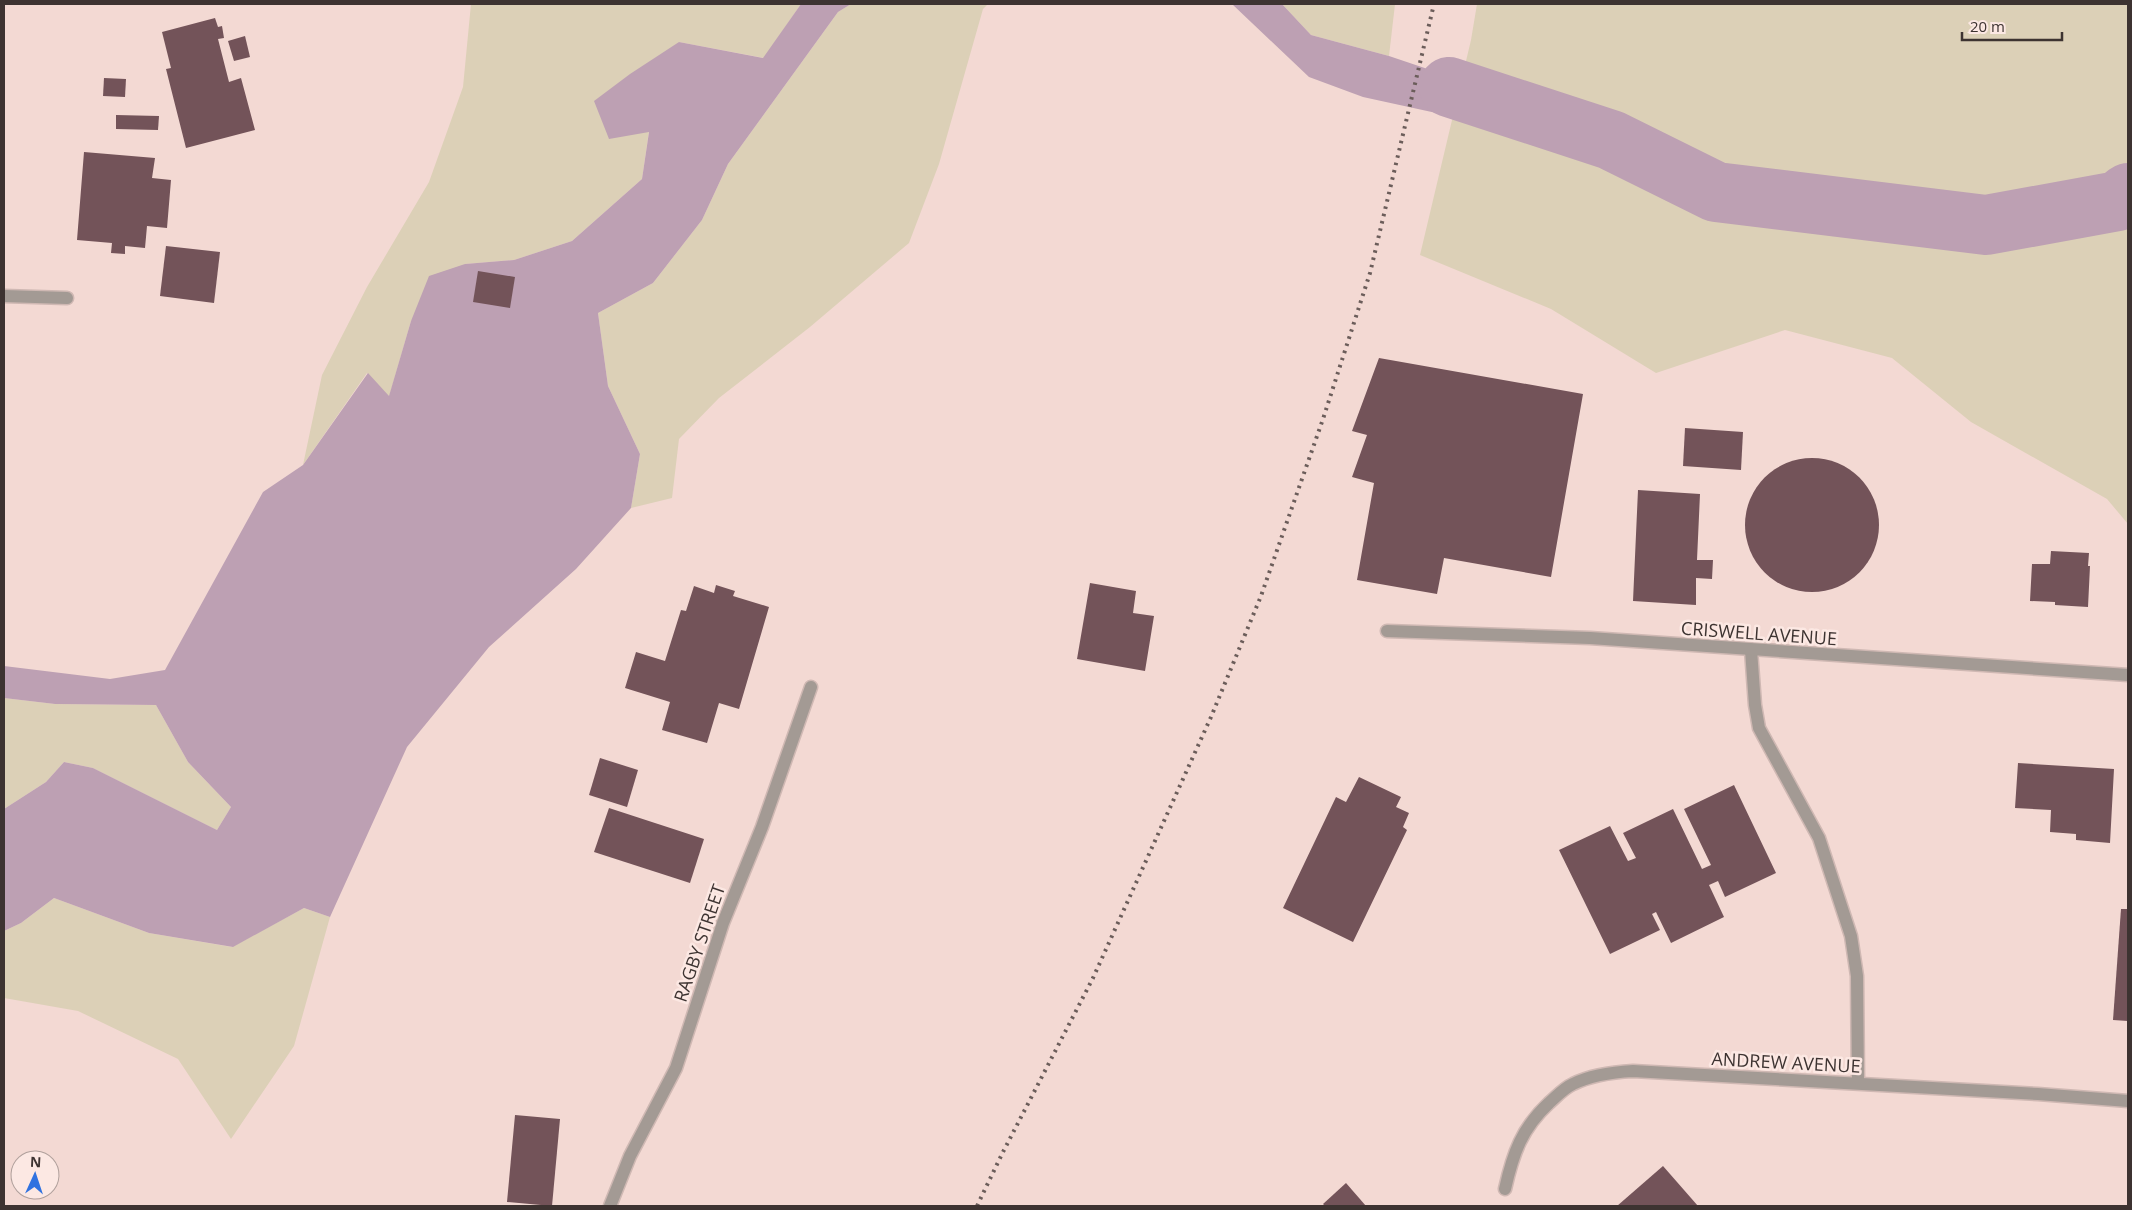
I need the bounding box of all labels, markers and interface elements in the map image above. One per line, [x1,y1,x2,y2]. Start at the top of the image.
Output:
scale bar [1962,10,2062,42]
text: 20 m [1970,16,2005,36]
street label: CRISWELL AVENUE [1680,616,1838,650]
street label: RAGBY STREET [668,881,730,1005]
street label: ANDREW AVENUE [1711,1046,1861,1078]
north arrow [10,1150,60,1200]
text: N [30,1152,42,1171]

